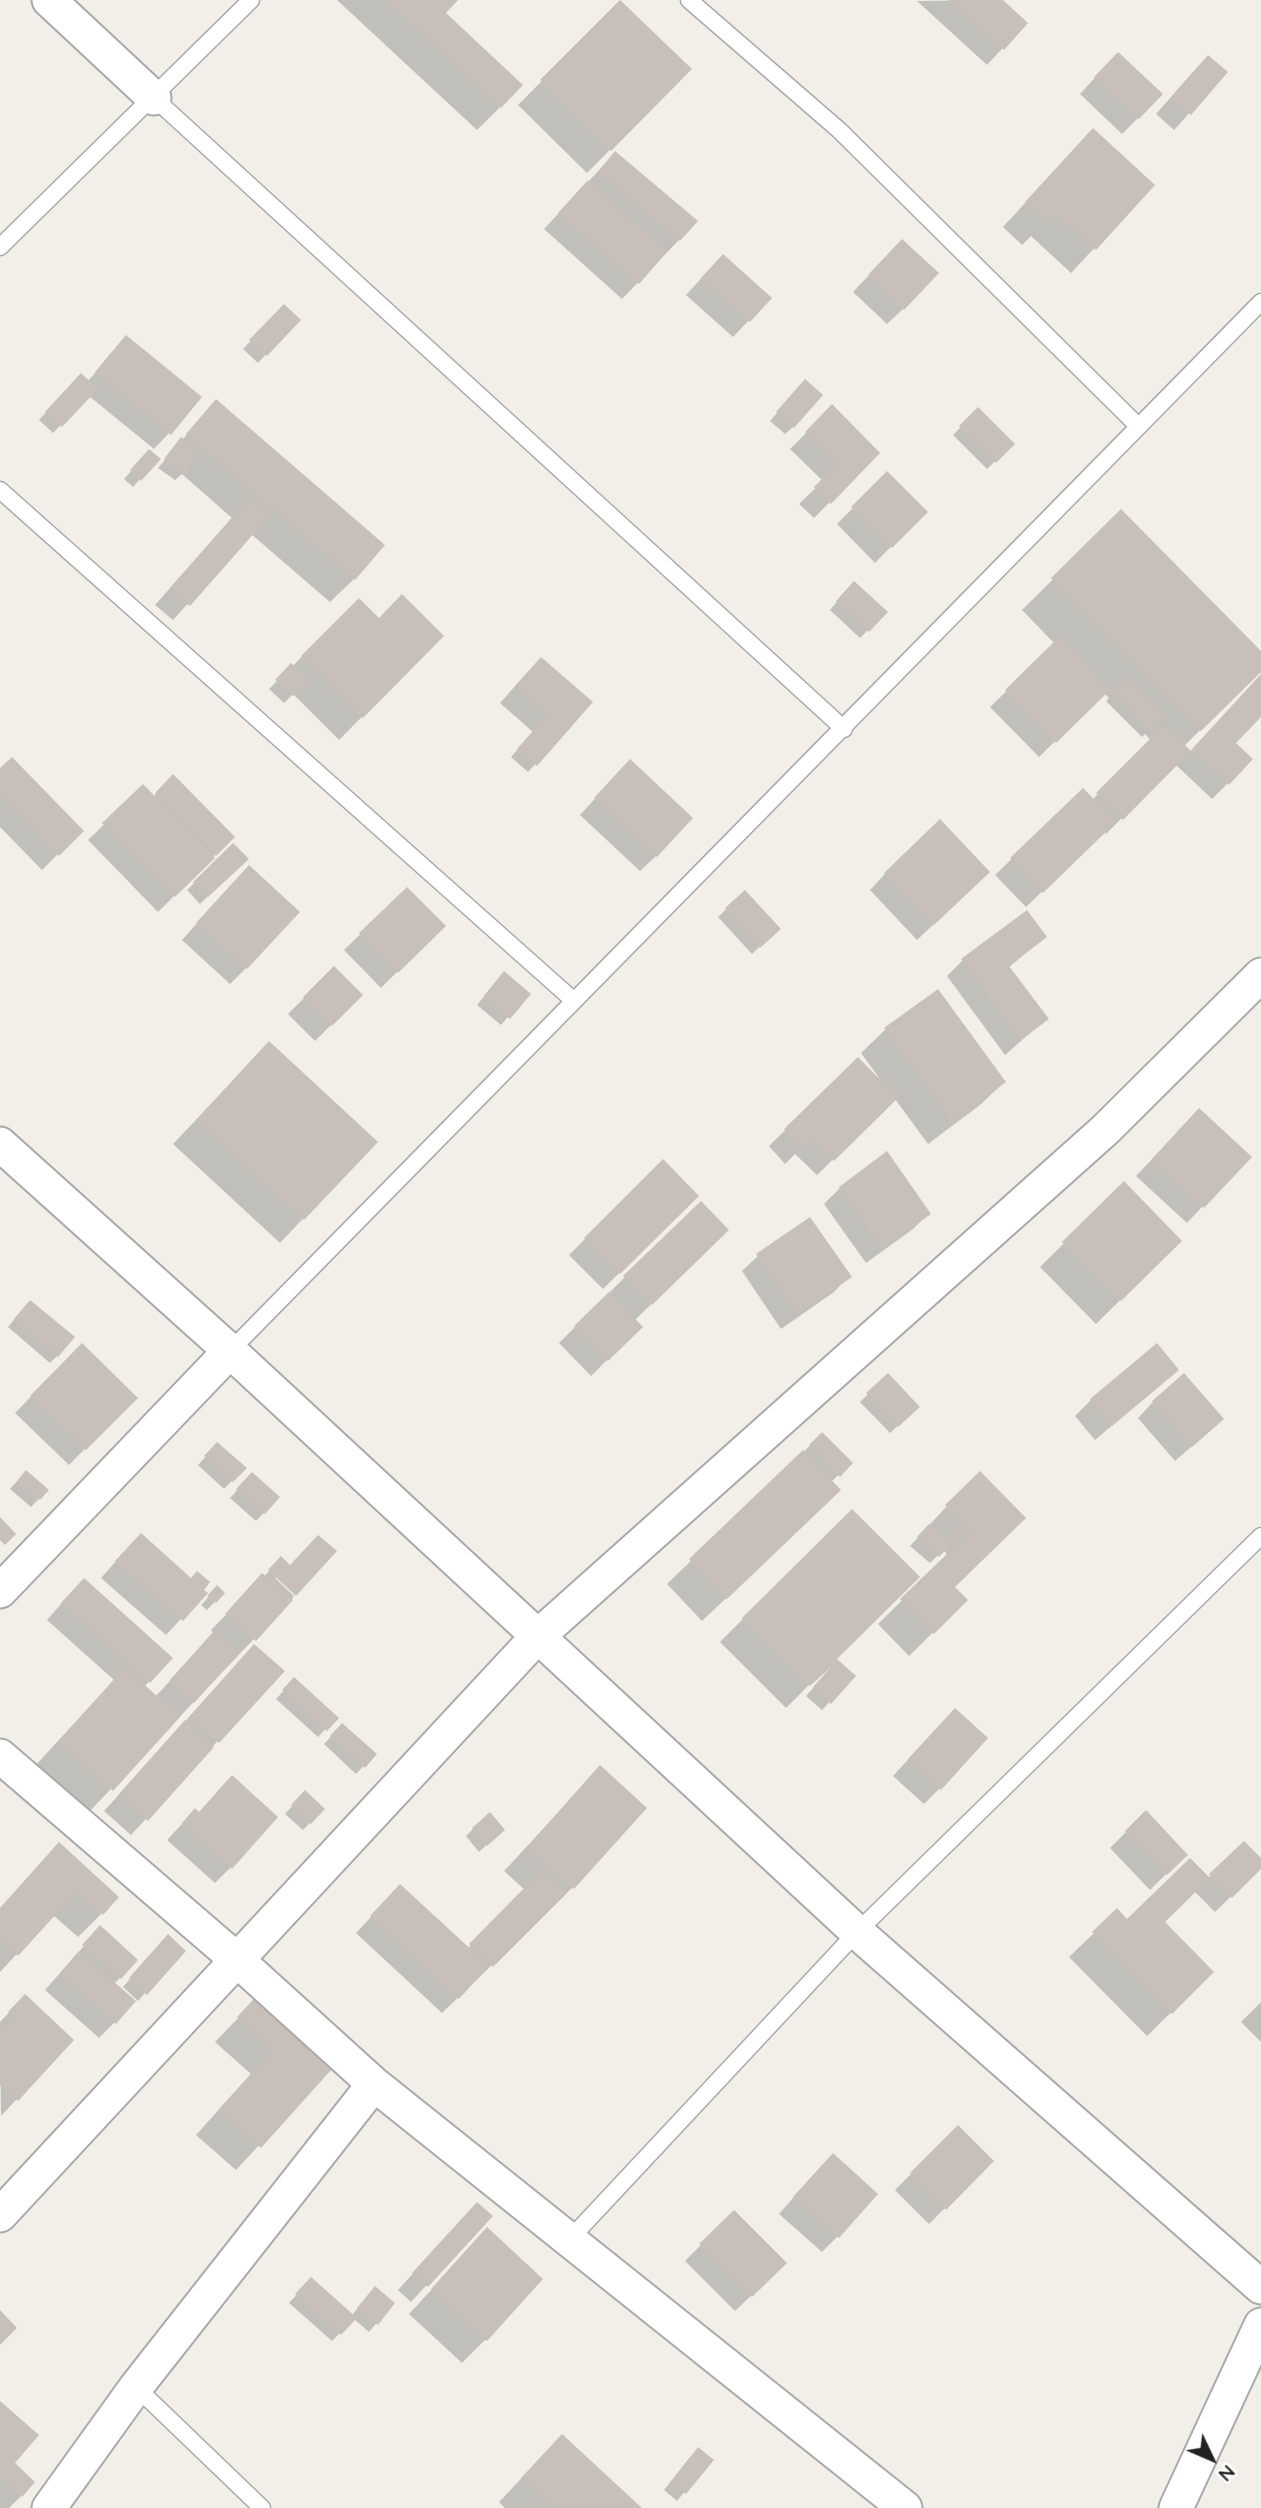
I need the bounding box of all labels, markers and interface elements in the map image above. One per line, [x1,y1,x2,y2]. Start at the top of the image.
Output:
north arrow [1177,2424,1247,2494]
text: N [1214,2460,1241,2487]

